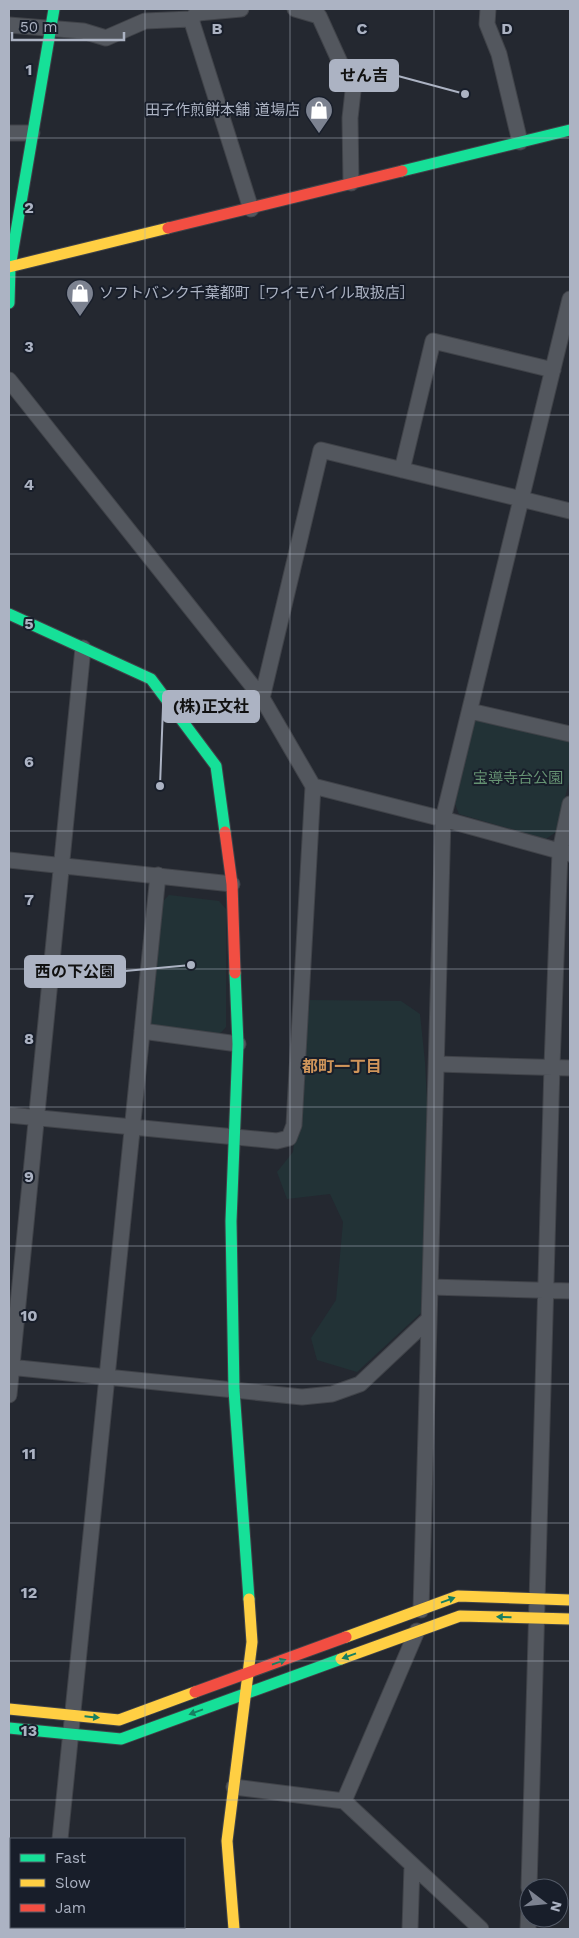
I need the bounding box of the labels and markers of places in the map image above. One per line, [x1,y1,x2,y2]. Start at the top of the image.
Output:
callout: せん吉 [330,60,398,91]
shop icon: 田子作煎餅本舗 道場店 [304,95,334,134]
place label: 田子作煎餅本舗 道場店 [145,101,300,119]
shop icon: ソフトバンク千葉都町［ワイモバイル取扱店］ [65,278,95,317]
place label: ソフトバンク千葉都町［ワイモバイル取扱店］ [99,284,415,302]
callout: (株)正文社 [163,691,259,722]
callout: 西の下公園 [25,956,125,987]

